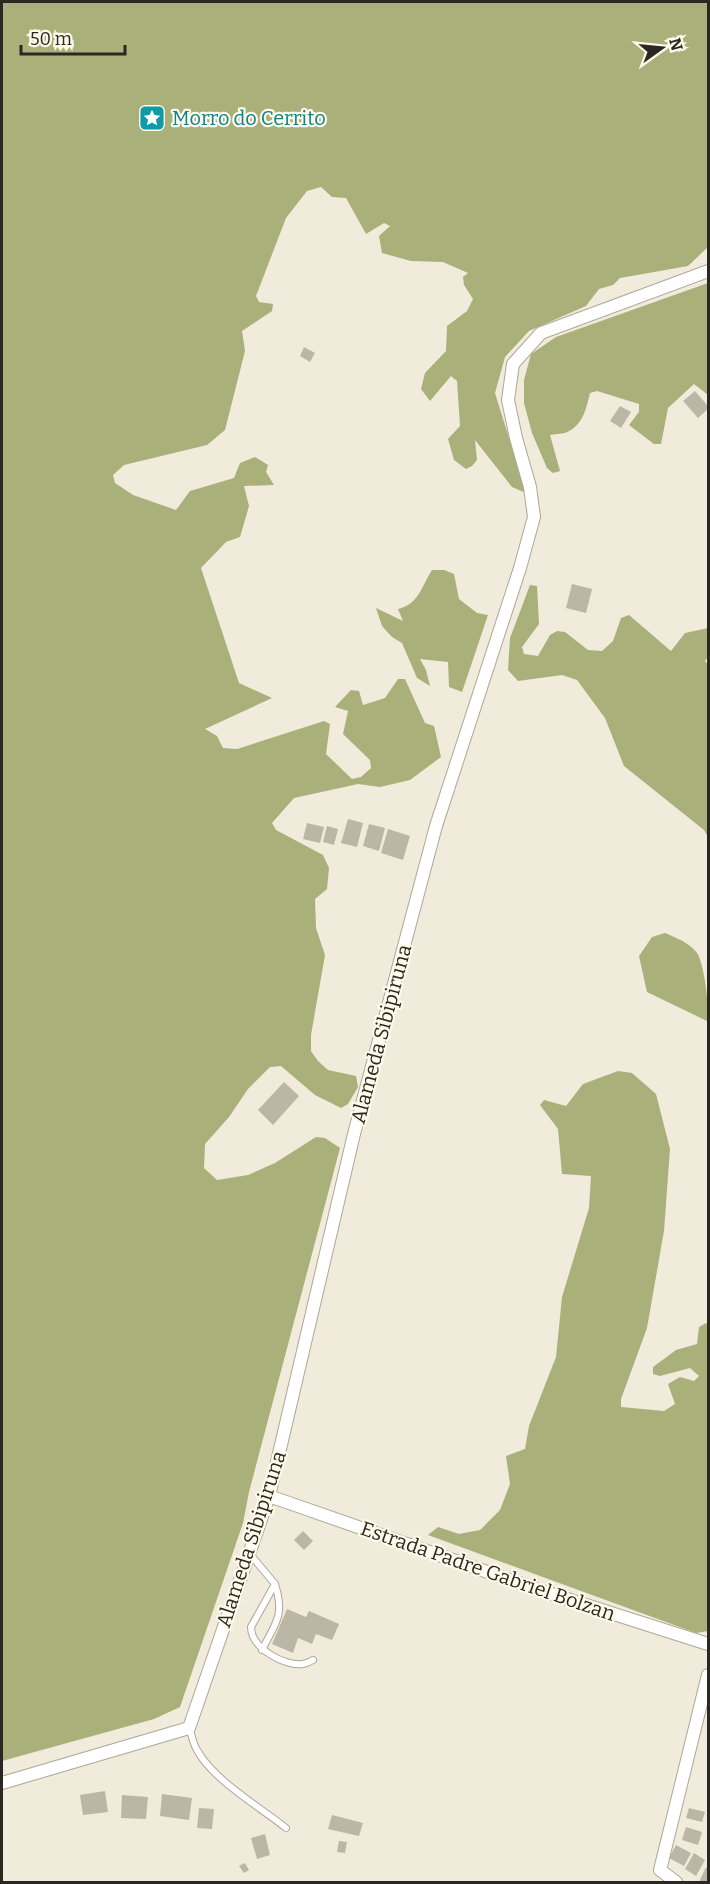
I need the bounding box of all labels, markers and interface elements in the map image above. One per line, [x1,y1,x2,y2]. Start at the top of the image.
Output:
scale bar [21,18,124,56]
north arrow [632,18,692,78]
text: 50 m [30,28,72,50]
text: N [665,36,687,53]
place icon: Morro do Cerrito [137,103,167,133]
place label: Morro do Cerrito [172,106,326,130]
street label: Alameda Sibipiruna [346,942,416,1126]
street label: Alameda Sibipiruna [211,1448,291,1630]
street label: Estrada Padre Gabriel Bolzan [358,1516,619,1626]

